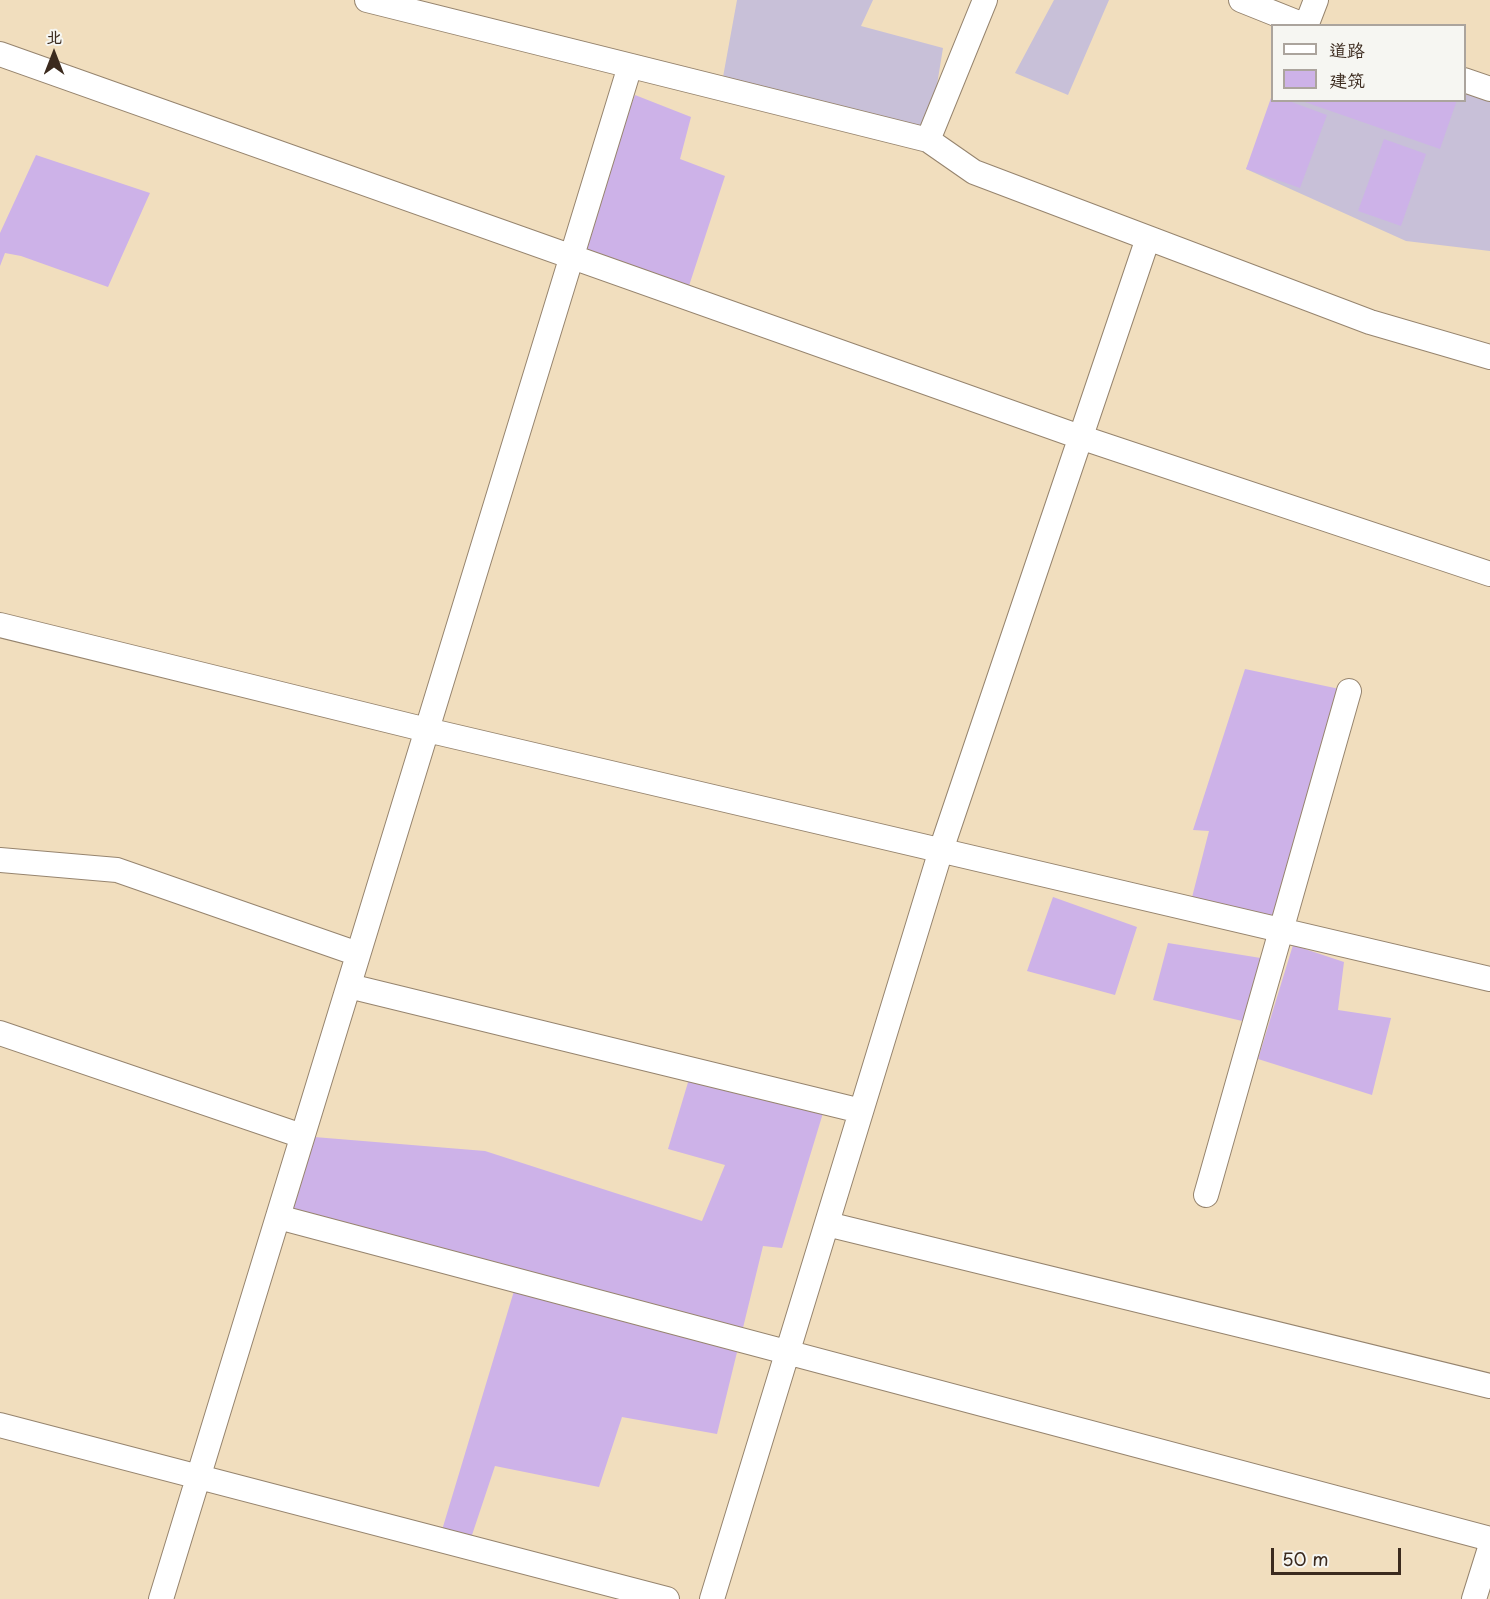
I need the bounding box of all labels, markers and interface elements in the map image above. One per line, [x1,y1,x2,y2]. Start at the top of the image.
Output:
north arrow [24,24,84,84]
text: 北 [46,24,62,48]
legend [1271,24,1466,102]
text: 道路 [1329,36,1365,63]
text: 建筑 [1329,66,1365,93]
scale bar [1274,1536,1404,1574]
text: 50 m [1282,1545,1329,1572]

